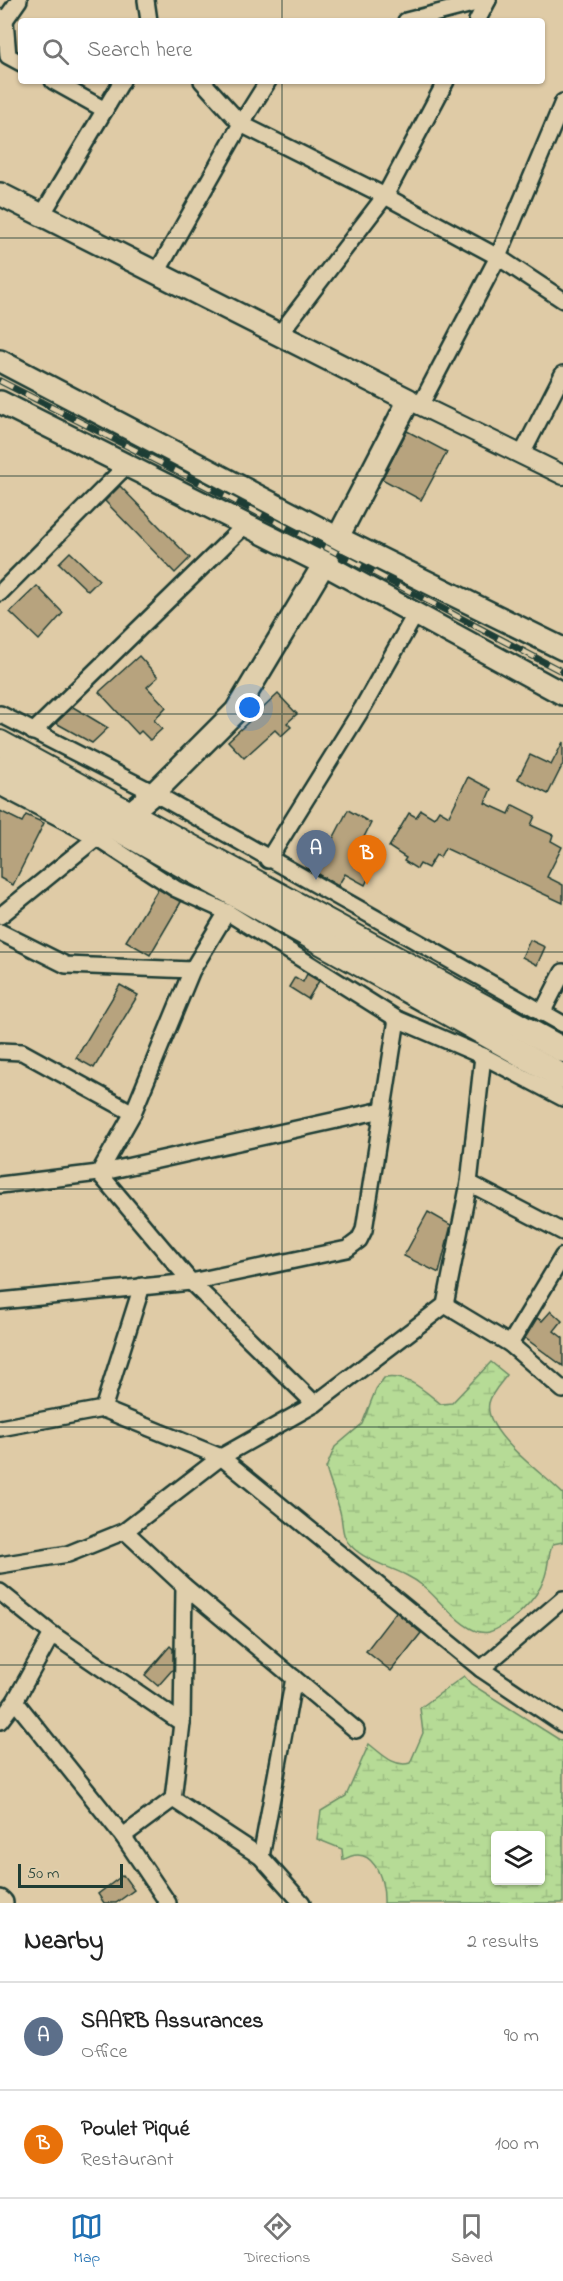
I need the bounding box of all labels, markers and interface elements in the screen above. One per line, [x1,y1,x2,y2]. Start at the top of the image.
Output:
search box [18,18,545,84]
icon: search [39,35,72,68]
text: Search here [87,35,192,67]
your location [235,693,264,722]
pin: A [296,830,336,880]
pin: B [348,836,386,885]
map controls [491,1831,545,1885]
button: layers [491,1831,545,1885]
scale bar [18,1861,123,1888]
text: 50 m [27,1862,59,1886]
text: Nearby [24,1923,103,1961]
text: 2 results [467,1928,539,1957]
text: SAARB Assurances [81,2006,264,2038]
text: A [37,2022,50,2051]
text: 90 m [504,2022,539,2051]
text: Office [81,2038,127,2067]
text: Poulet Piqué [81,2114,190,2146]
text: B [37,2130,50,2159]
text: 100 m [495,2130,539,2159]
text: Restaurant [81,2146,174,2175]
tab: Map [70,2210,103,2270]
tab: Directions [244,2210,310,2270]
tab: Saved [451,2210,493,2270]

